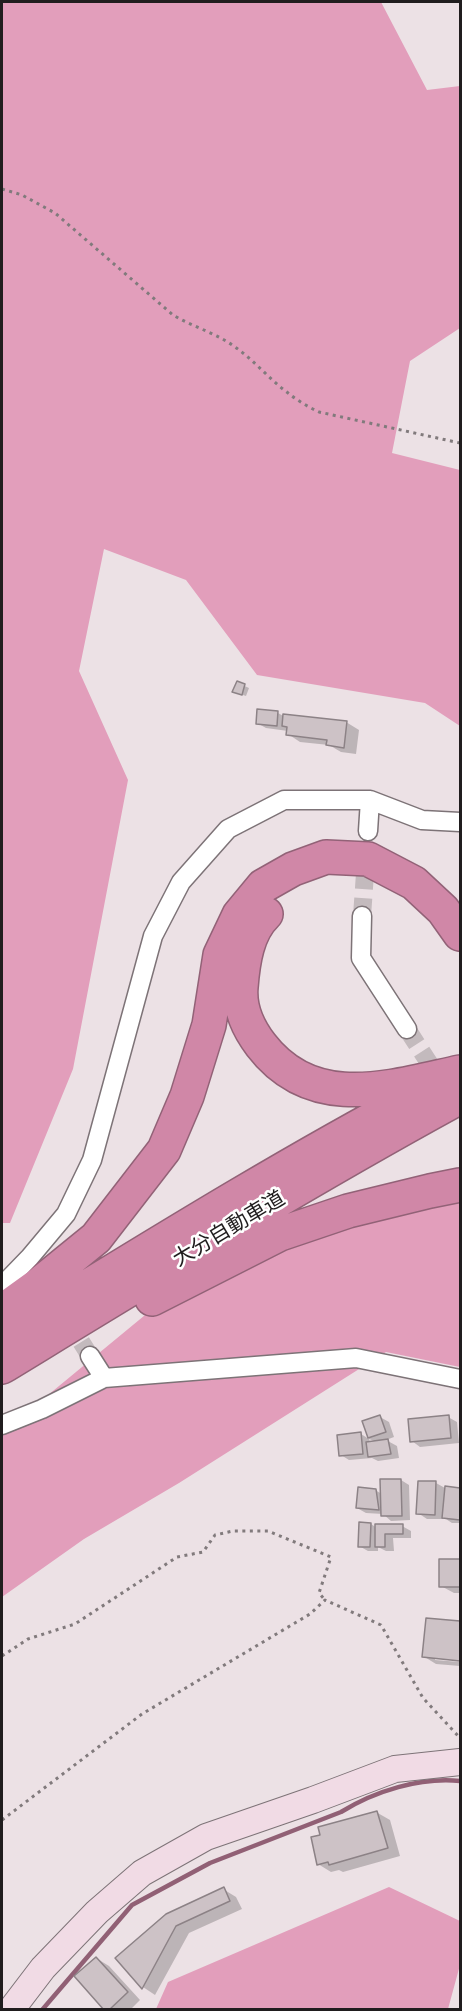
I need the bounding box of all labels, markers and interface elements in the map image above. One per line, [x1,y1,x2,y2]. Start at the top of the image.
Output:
street label: 大分自動車道 [169,1186,289,1272]

